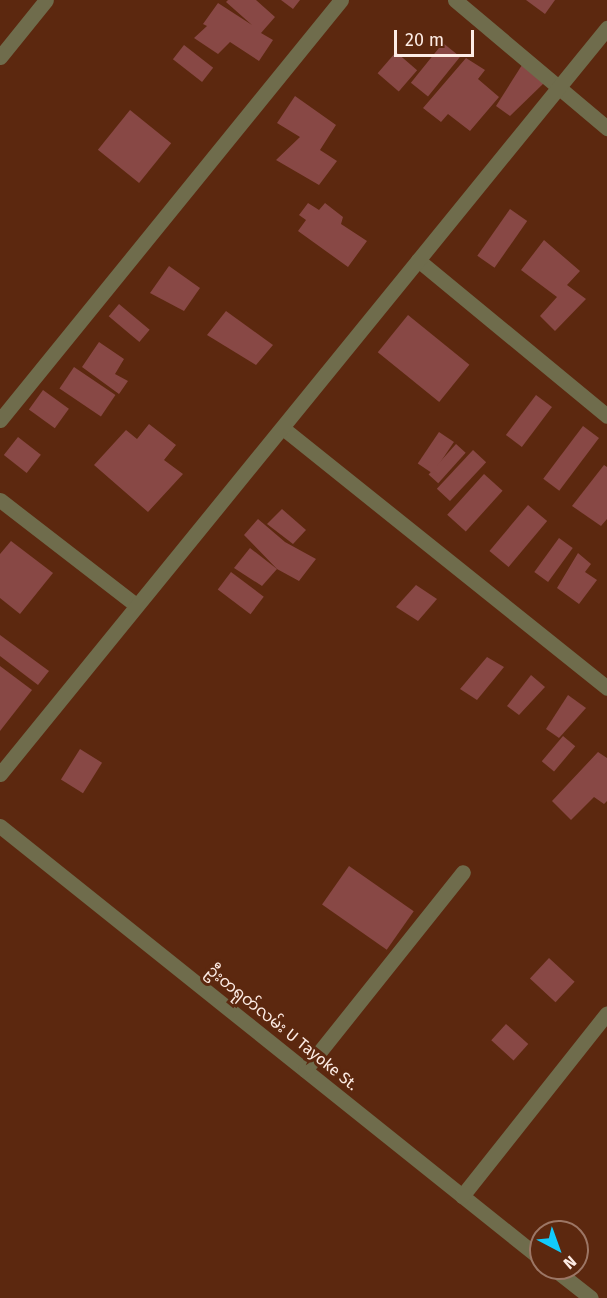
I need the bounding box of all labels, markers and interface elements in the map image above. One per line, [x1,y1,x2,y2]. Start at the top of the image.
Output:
scale bar [397,18,476,56]
text: 20 m [405,29,444,51]
street label: ဦးတရုတ်လမ်း U Tayoke St. [203,961,361,1095]
north arrow [529,1220,589,1280]
text: N [560,1252,580,1273]

